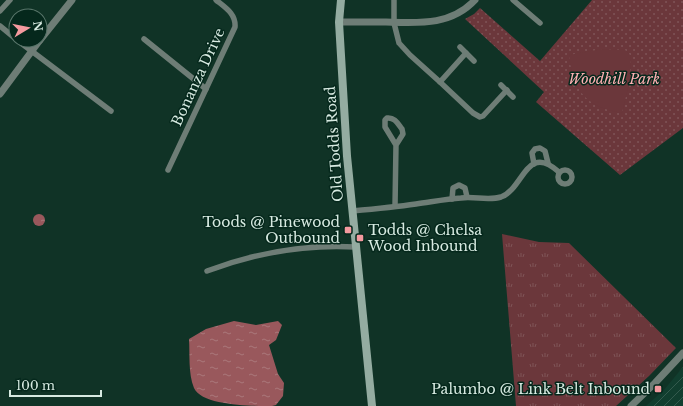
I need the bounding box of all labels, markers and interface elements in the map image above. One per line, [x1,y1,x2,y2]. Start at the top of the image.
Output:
north arrow [8,8,48,48]
text: N [30,20,46,33]
street label: Bonanza Drive [167,25,229,129]
park label: Woodhill Park [568,70,660,88]
street label: Old Todds Road [321,85,347,203]
place label: Toods @ Pinewood Outbound [202,213,341,247]
place label: Todds @ Chelsa Wood Inbound [367,221,482,255]
marker: Toods @ Pinewood Outbound [343,225,353,235]
marker: Todds @ Chelsa Wood Inbound [355,233,365,243]
scale bar [10,372,101,398]
text: 100 m [16,378,55,393]
place label: Palumbo @ Link Belt Inbound [431,380,651,398]
marker: Palumbo @ Link Belt Inbound [653,384,663,394]

